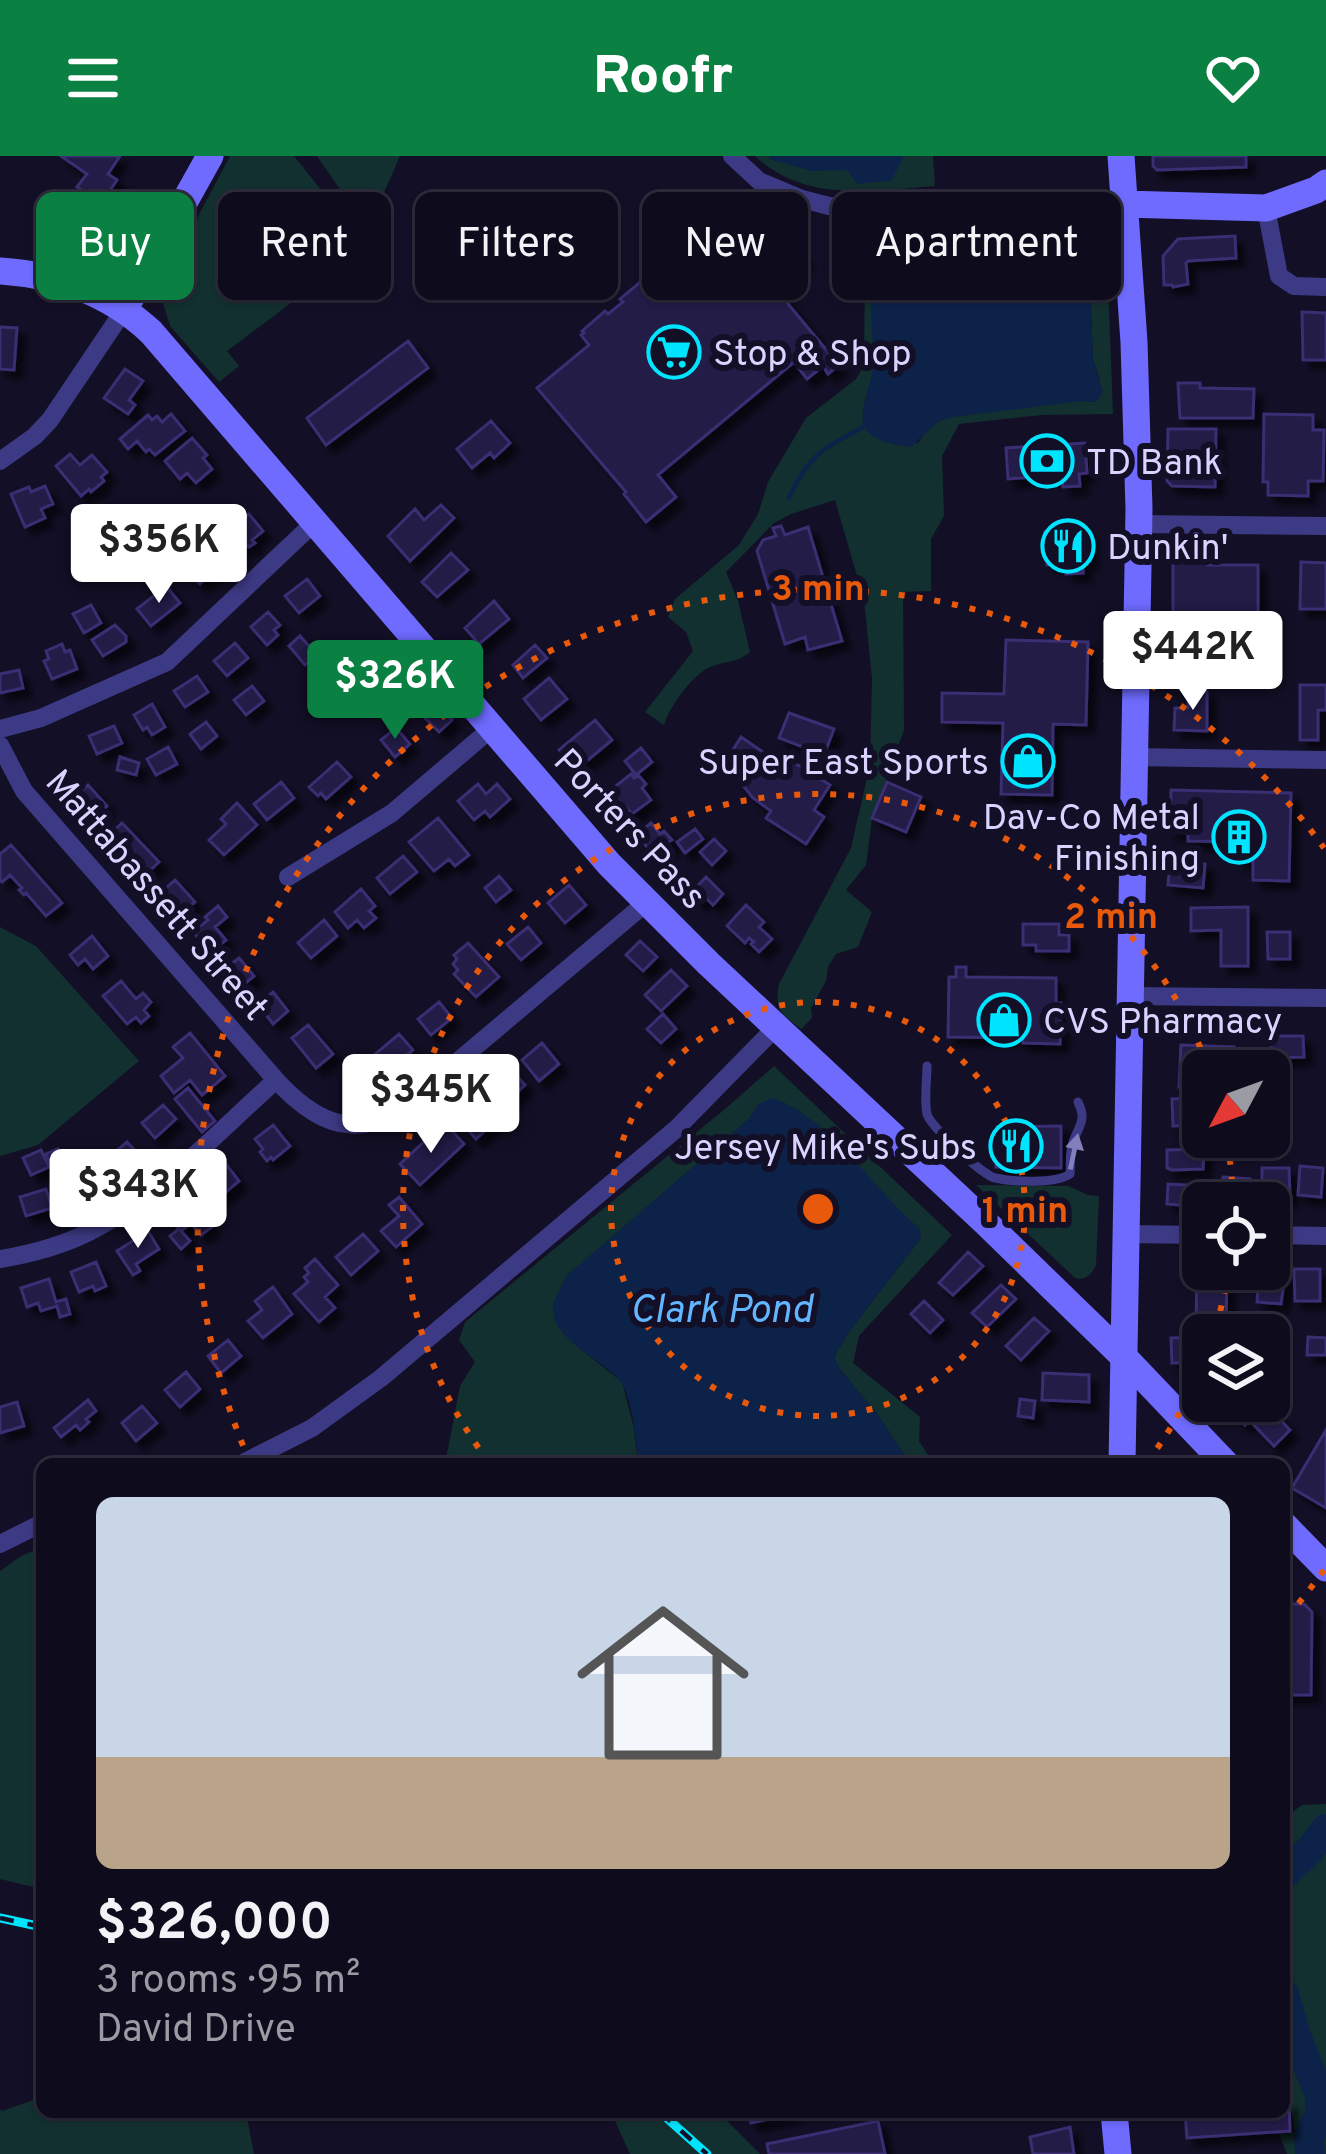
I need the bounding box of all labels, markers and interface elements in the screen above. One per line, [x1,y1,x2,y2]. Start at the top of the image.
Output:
text: Roofr [593,44,733,113]
icon: menu [60,45,126,111]
icon: heart [1200,45,1266,111]
chip: Buy [36,192,194,300]
chip: Rent [218,192,391,300]
chip: Filters [415,192,618,300]
chip: New [642,192,808,300]
chip: Apartment [832,192,1121,300]
supermarket icon: Stop & Shop [646,324,702,380]
place label: Stop & Shop [713,333,912,379]
bank icon: TD Bank [1019,433,1075,489]
place label: TD Bank [1086,442,1223,488]
pin: $356K [75,504,243,606]
text: $356K [98,518,220,567]
restaurant icon: Dunkin' [1040,518,1096,574]
place label: Dunkin' [1107,527,1229,573]
text: 3 min [771,568,865,614]
pin: $442K [1109,611,1277,713]
text: $442K [1130,625,1256,674]
pin: $326K [311,640,479,742]
text: $326K [334,654,456,703]
shop icon: Super East Sports [1000,733,1056,789]
street label: Porters Pass [542,740,714,921]
place label: Super East Sports [698,742,989,788]
street label: Mattabassett Street [33,762,277,1032]
place label: Dav-Co Metal Finishing [983,797,1200,884]
building icon: Dav-Co Metal Finishing [1211,809,1267,865]
text: 2 min [1064,896,1158,942]
shop icon: CVS Pharmacy [976,992,1032,1048]
place label: CVS Pharmacy [1043,1001,1282,1047]
north arrow [1182,1050,1290,1158]
map controls [1182,1050,1290,1422]
pin: $345K [347,1054,515,1156]
text: $345K [369,1068,493,1117]
restaurant icon: Jersey Mike's Subs [988,1118,1044,1174]
place label: Jersey Mike's Subs [674,1127,977,1173]
one-way arrow [1066,1133,1085,1170]
pin: $343K [54,1149,222,1251]
text: $343K [77,1163,199,1212]
button: locate [1182,1182,1290,1290]
centre of rings [797,1188,839,1230]
text: 1 min [982,1190,1068,1236]
water label: Clark Pond [630,1288,815,1337]
button: layers [1182,1314,1290,1422]
icon: home [555,1575,771,1791]
text: $326,000 [96,1893,333,1958]
text: 3 rooms · 95 m² [96,1958,360,2007]
text: David Drive [96,2007,296,2056]

